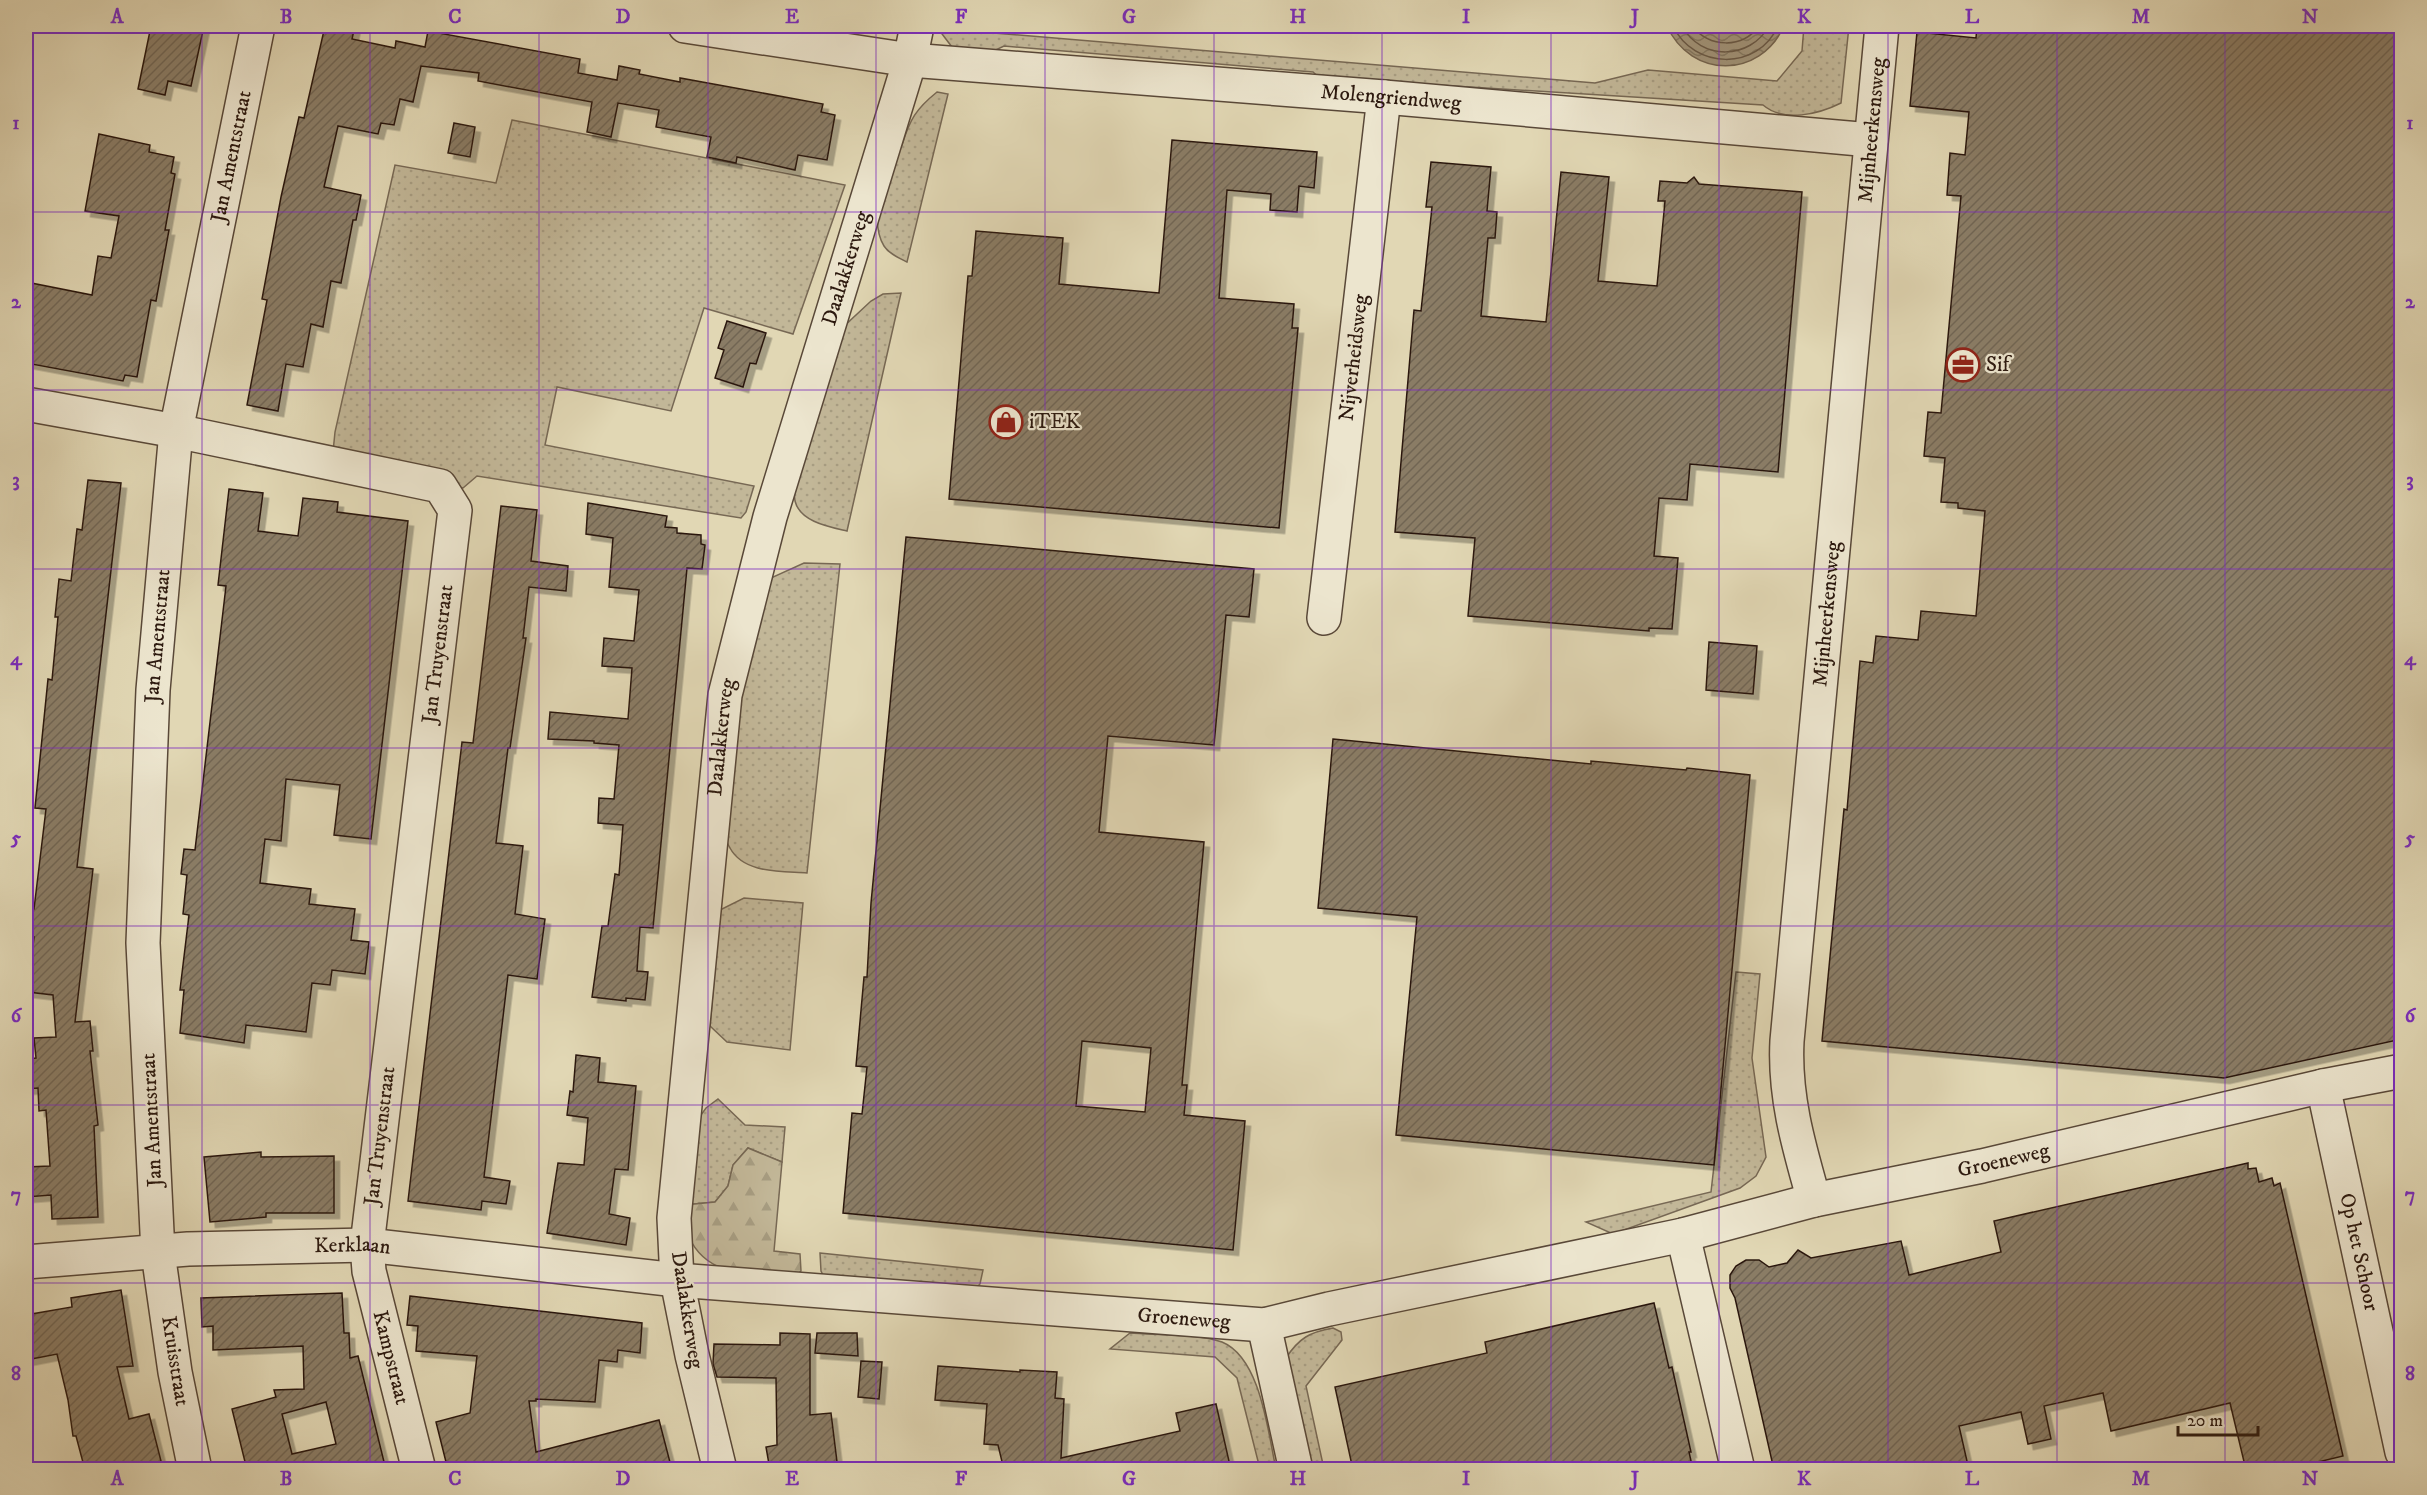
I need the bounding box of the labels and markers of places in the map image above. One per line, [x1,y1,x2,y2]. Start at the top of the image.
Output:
office icon: Sif [1945,347,1981,383]
place label: Sif [1986,352,2012,378]
shop icon: iTEK [988,404,1024,440]
place label: iTEK [1029,409,1080,435]

